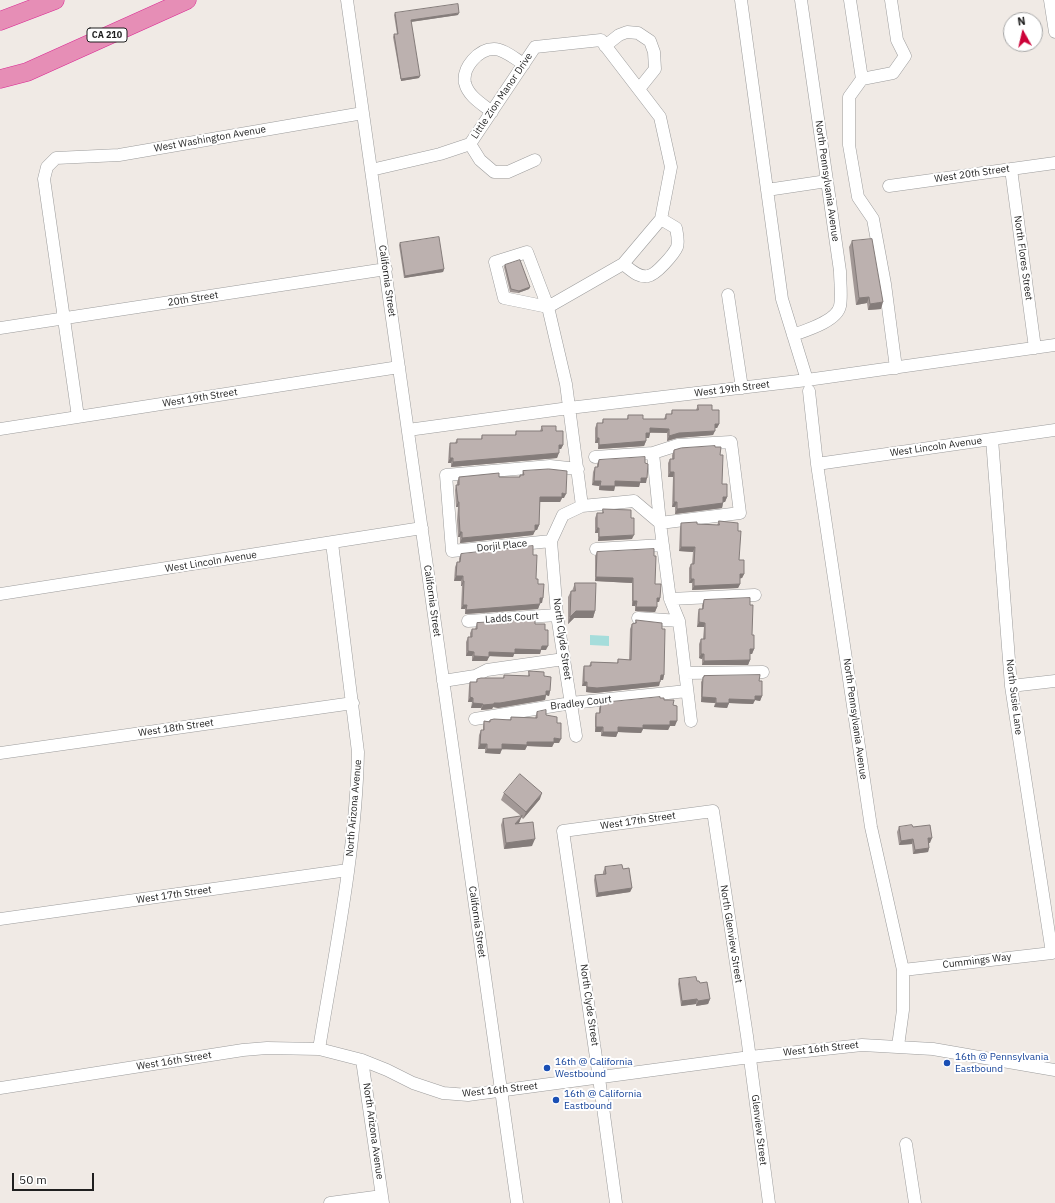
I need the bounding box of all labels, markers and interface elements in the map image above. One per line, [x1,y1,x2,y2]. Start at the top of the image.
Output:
north arrow [1003,12,1043,52]
text: N [1017,14,1026,29]
road number: CA 210 [87,28,127,42]
street label: Little Zion Manor Drive [469,51,535,141]
street label: North Pennsylvania Avenue [813,120,841,242]
street label: West Washington Avenue [153,123,267,155]
street label: West 20th Street [934,163,1010,185]
street label: North Flores Street [1011,215,1035,301]
street label: California Street [376,244,398,318]
street label: 20th Street [167,289,219,309]
street label: West 19th Street [694,378,770,400]
street label: West 19th Street [162,386,238,410]
street label: West Lincoln Avenue [889,435,983,459]
street label: Dorjil Place [476,537,528,555]
street label: West Lincoln Avenue [164,549,258,575]
street label: California Street [421,564,443,638]
street label: North Clyde Street [550,597,574,681]
street label: Ladds Court [485,610,539,626]
street label: North Pennsylvania Avenue [841,658,869,780]
street label: North Susie Lane [1003,658,1025,736]
street label: Bradley Court [550,693,612,713]
street label: West 18th Street [138,717,214,739]
street label: North Arizona Avenue [344,759,364,857]
street label: West 17th Street [600,810,676,832]
street label: West 17th Street [136,884,212,906]
street label: North Glenview Street [717,884,745,984]
street label: California Street [466,885,488,959]
street label: Cummings Way [942,951,1012,971]
street label: North Clyde Street [577,963,601,1047]
street label: West 16th Street [783,1039,859,1059]
street label: West 16th Street [136,1049,212,1073]
place label: 16th @ Pennsylvania Eastbound [955,1051,1049,1074]
place label: 16th @ California Westbound [555,1056,633,1080]
marker: 16th @ Pennsylvania Eastbound [942,1058,952,1068]
marker: 16th @ California Westbound [542,1063,552,1073]
street label: West 16th Street [462,1080,538,1100]
street label: North Arizona Avenue [360,1082,386,1180]
place label: 16th @ California Eastbound [564,1088,642,1112]
street label: Glenview Street [749,1094,769,1166]
marker: 16th @ California Eastbound [551,1095,561,1105]
scale bar [14,1165,96,1191]
text: 50 m [19,1172,47,1187]

